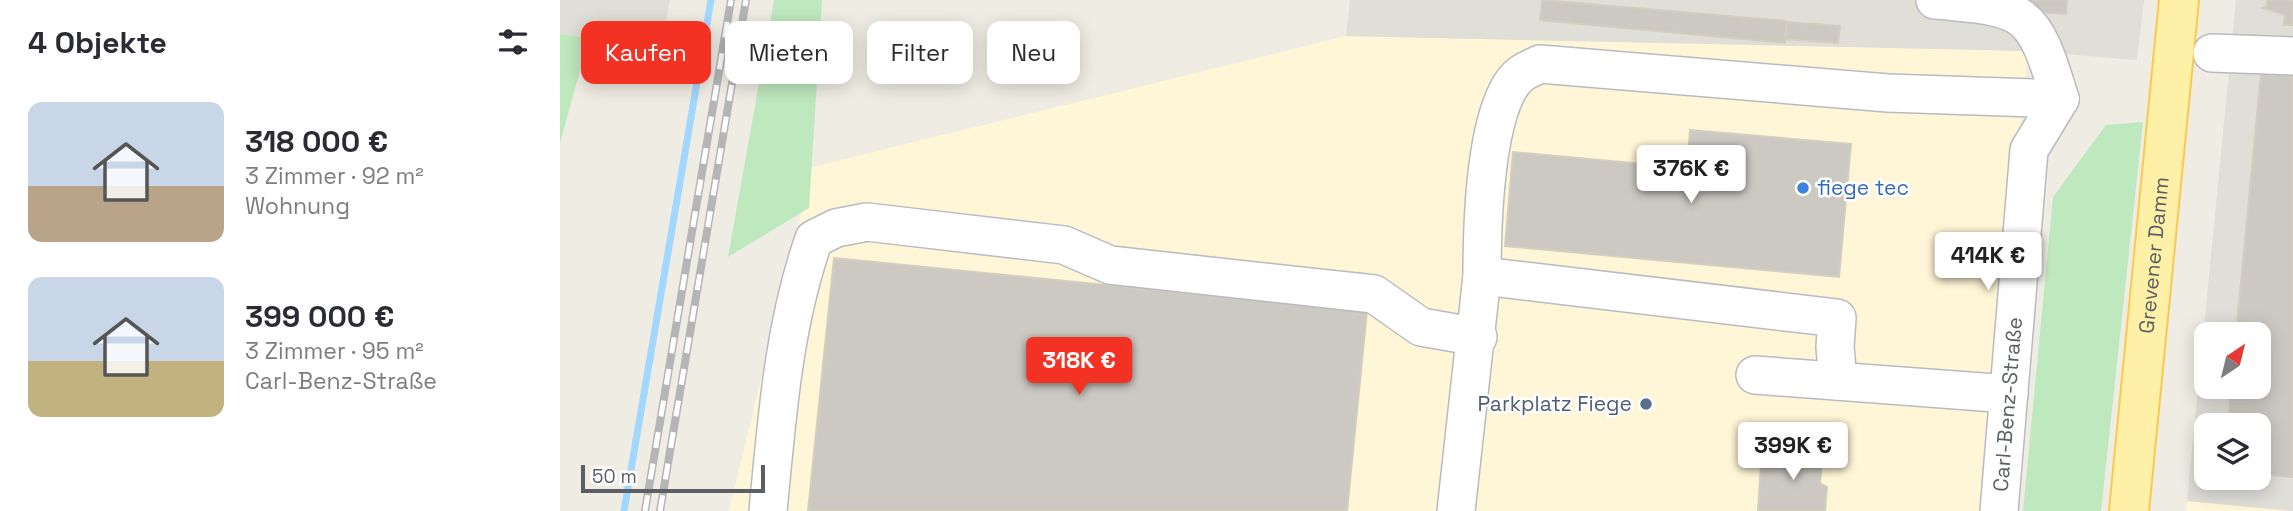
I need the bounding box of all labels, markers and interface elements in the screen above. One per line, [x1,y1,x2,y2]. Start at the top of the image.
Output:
chip: Kaufen [581,21,711,84]
chip: Mieten [725,21,853,84]
chip: Filter [867,21,973,84]
chip: Neu [987,21,1080,84]
text: 4 Objekte [28,23,167,62]
icon: filters [494,23,532,61]
text: 318 000 € [245,122,388,161]
icon: home [84,130,168,214]
pin: 376K € [1634,146,1748,205]
text: 376K € [1653,153,1729,183]
text: 3 Zimmer · 92 m² [245,161,424,191]
place label: fiege tec [1817,174,1909,201]
street label: Grevener Damm [2132,175,2175,335]
marker: fiege tec [1795,180,1811,196]
text: Wohnung [245,191,350,221]
pin: 414K € [1931,232,2045,292]
text: 414K € [1951,240,2025,270]
text: 399 000 € [245,297,394,336]
icon: home [84,305,168,389]
street label: Carl-Benz-Straße [1987,316,2028,493]
north arrow [2194,322,2272,399]
map controls [2194,322,2271,490]
text: 3 Zimmer · 95 m² [245,336,424,366]
pin: 318K € [1022,338,1136,397]
text: 318K € [1042,345,1116,375]
text: Carl-Benz-Straße [245,366,437,396]
place label: Parkplatz Fiege [1477,390,1632,417]
marker: Parkplatz Fiege [1638,396,1654,412]
button: layers [2194,413,2271,490]
pin: 399K € [1736,422,1850,482]
text: 399K € [1754,430,1832,460]
scale bar [581,462,765,494]
text: 50 m [592,464,637,489]

